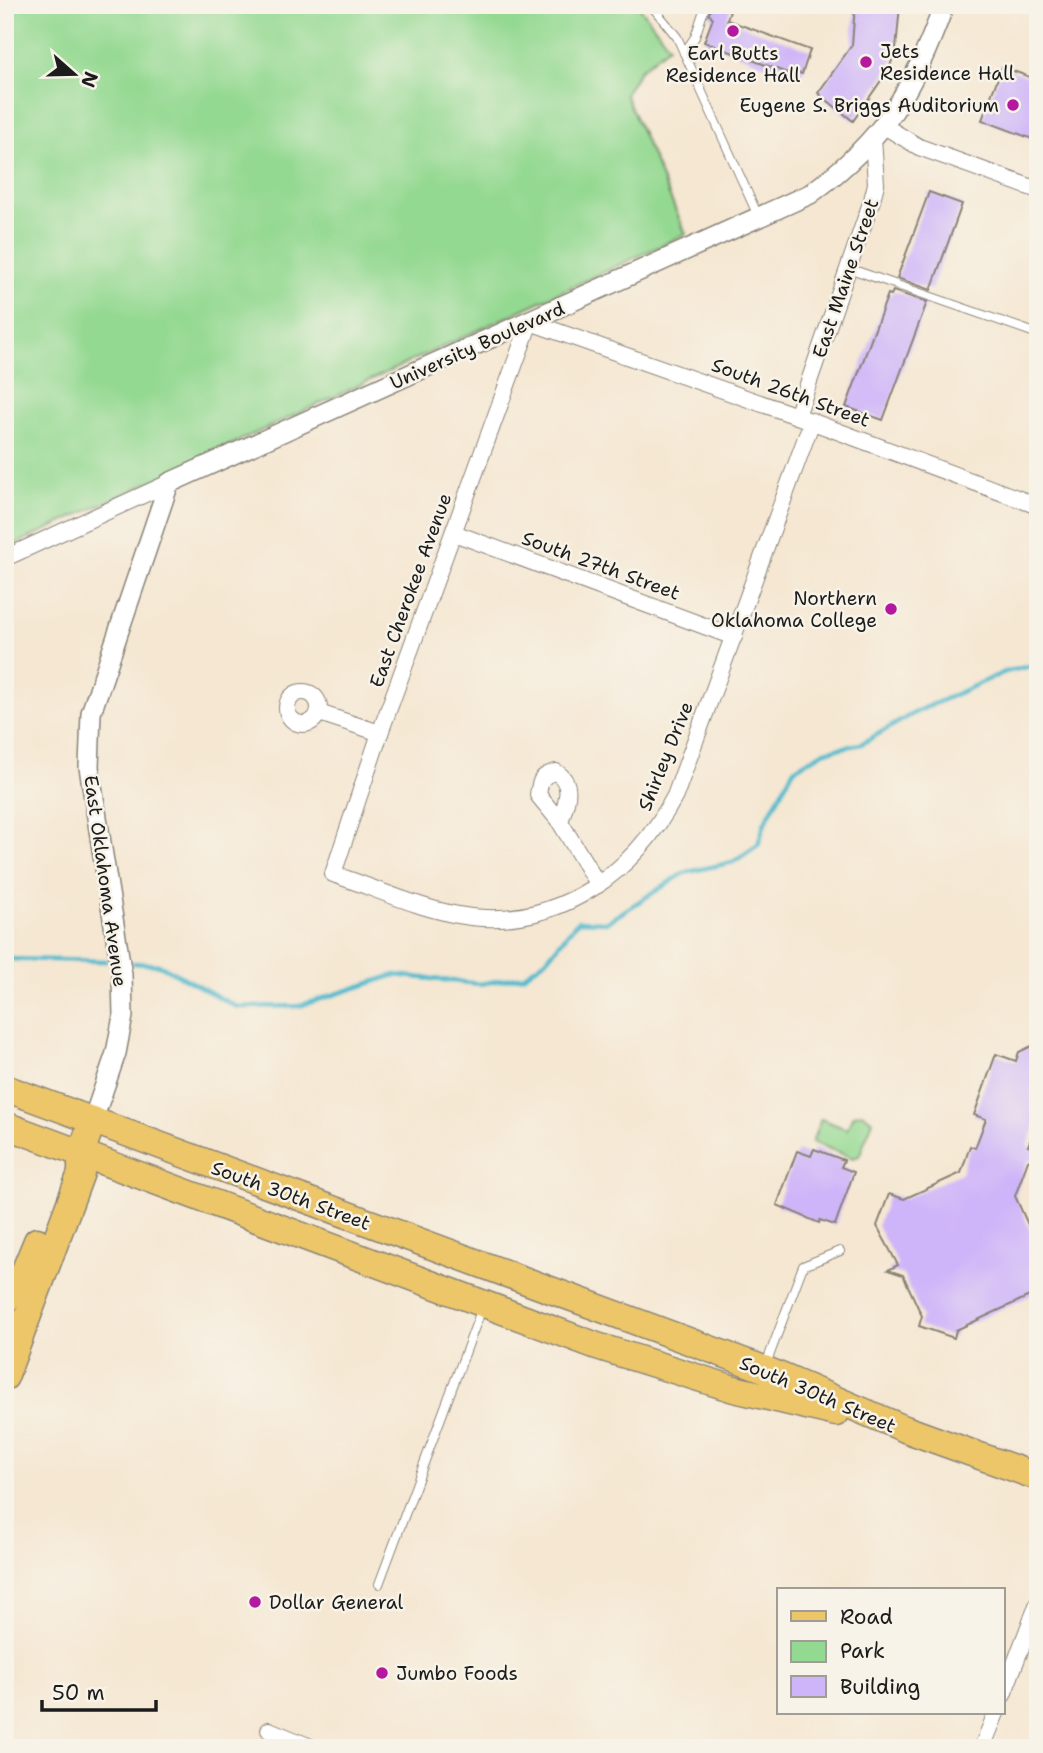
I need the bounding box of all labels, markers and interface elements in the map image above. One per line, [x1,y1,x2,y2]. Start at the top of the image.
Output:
marker: Earl Butts Residence Hall [725,23,741,39]
north arrow [38,38,108,108]
place label: Jets Residence Hall [880,39,1015,86]
place label: Earl Butts Residence Hall [666,41,801,88]
marker: Jets Residence Hall [858,54,874,70]
text: N [75,68,104,91]
place label: Eugene S. Briggs Auditorium [740,93,999,118]
marker: Eugene S. Briggs Auditorium [1005,97,1021,113]
street label: East Maine Street [806,195,884,361]
street label: University Boulevard [386,296,568,395]
street label: South 26th Street [708,352,873,433]
street label: East Cherokee Avenue [364,490,457,691]
street label: South 27th Street [518,525,683,606]
place label: Northern Oklahoma College [711,586,877,633]
marker: Northern Oklahoma College [883,601,899,617]
street label: Shirley Drive [632,698,699,815]
street label: East Oklahoma Avenue [78,774,133,988]
street label: South 30th Street [208,1155,374,1236]
street label: South 30th Street [736,1350,900,1439]
legend [777,1588,1004,1714]
place label: Dollar General [269,1590,403,1615]
marker: Dollar General [247,1594,263,1610]
text: Road [840,1603,893,1631]
text: Park [840,1637,885,1665]
place label: Jumbo Foods [396,1661,518,1686]
marker: Jumbo Foods [374,1665,390,1681]
scale bar [42,1669,156,1713]
text: Building [840,1673,920,1701]
text: 50 m [52,1679,105,1707]

